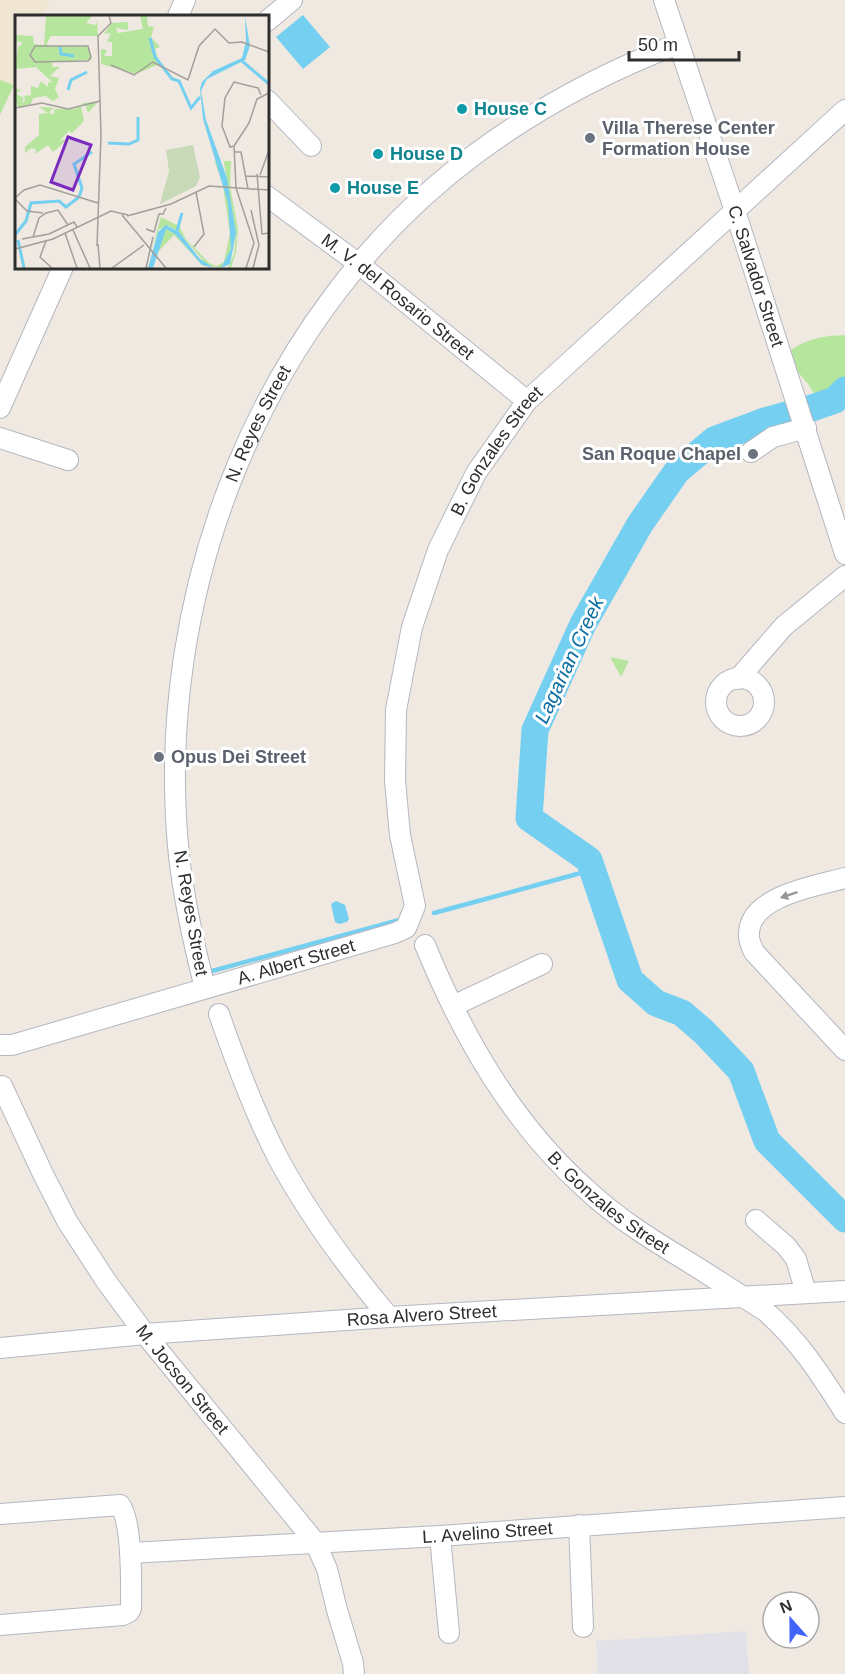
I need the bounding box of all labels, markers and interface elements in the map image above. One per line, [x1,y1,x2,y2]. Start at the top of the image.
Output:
inset map [15,15,268,268]
scale bar [629,24,738,62]
text: 50 m [638,35,678,55]
place label: House C [474,99,547,119]
marker: House C [455,102,469,116]
place label: Villa Therese Center Formation House [602,118,775,159]
marker: Villa Therese Center Formation House [583,131,597,145]
place label: House D [390,144,463,164]
marker: House D [371,147,385,161]
place label: House E [347,178,419,198]
marker: House E [328,181,342,195]
street label: C. Salvador Street [724,203,788,349]
street label: M. V. del Rosario Street [318,230,478,364]
street label: N. Reyes Street [222,362,295,485]
street label: B. Gonzales Street [447,382,546,519]
place label: San Roque Chapel [582,444,741,464]
marker: San Roque Chapel [746,447,760,461]
water label: Lagarian Creek [530,592,608,727]
place label: Opus Dei Street [171,747,306,767]
marker: Opus Dei Street [152,750,166,764]
street label: N. Reyes Street [170,849,212,977]
one-way arrow [780,891,798,900]
street label: A. Albert Street [235,935,357,989]
street label: B. Gonzales Street [544,1147,673,1258]
street label: Rosa Alvero Street [346,1301,497,1330]
street label: M. Jocson Street [132,1321,233,1438]
street label: L. Avelino Street [422,1518,553,1547]
north arrow [761,1590,821,1650]
text: N [777,1596,794,1616]

